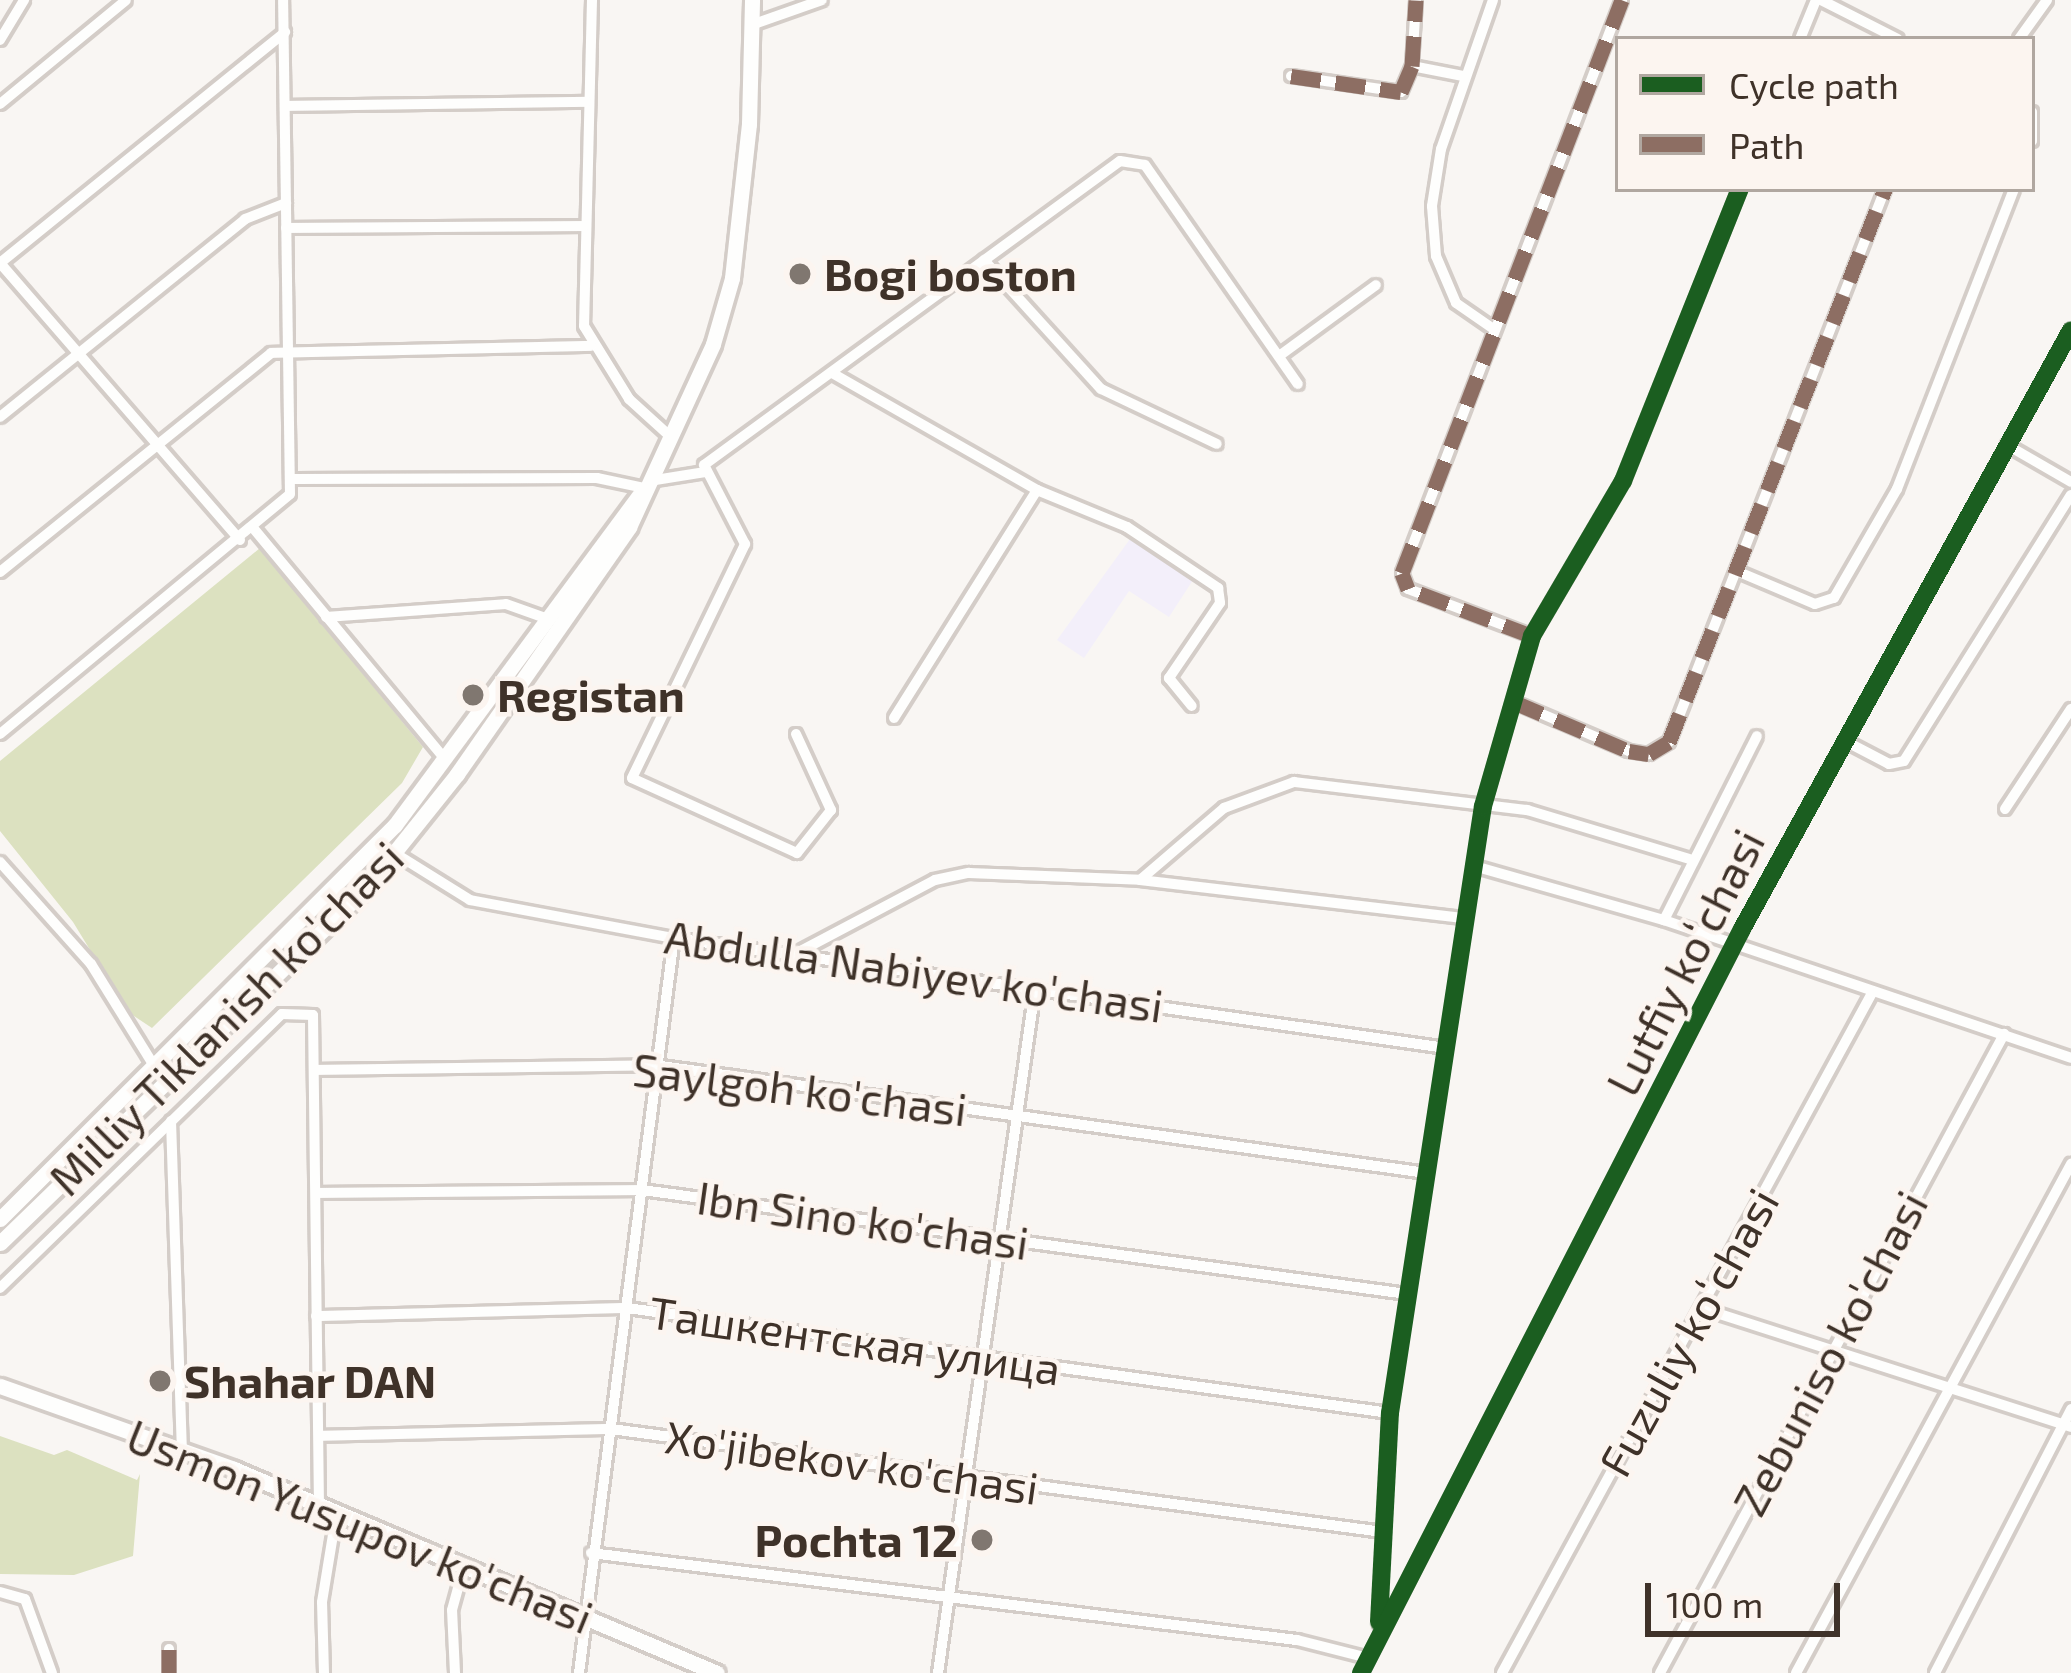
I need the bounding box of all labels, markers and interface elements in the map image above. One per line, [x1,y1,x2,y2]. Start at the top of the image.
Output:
legend [1615,36,2035,192]
text: Cycle path [1729,63,1899,106]
text: Path [1729,123,1805,166]
place label: Bogi boston [824,247,1077,301]
marker: Bogi boston [787,261,813,287]
place label: Registan [497,668,685,722]
marker: Registan [460,682,486,708]
street label: Lutfiy koʻchasi [1595,820,1775,1104]
street label: Milliy Tiklanish ko'chasi [37,829,415,1207]
street label: Abdulla Nabiyev ko'chasi [661,909,1167,1033]
street label: Saylgoh ko'chasi [630,1042,970,1136]
street label: Ibn Sino ko'chasi [694,1170,1032,1270]
street label: Fuzuliy koʻchasi [1587,1179,1789,1485]
street label: Zebuniso ko'chasi [1722,1182,1938,1524]
street label: Ташкентская улица [646,1284,1064,1396]
place label: Shahar DAN [184,1354,437,1408]
marker: Shahar DAN [147,1368,173,1394]
street label: Usmon Yusupov ko'chasi [119,1408,601,1644]
street label: Xo'jibekov ko'chasi [661,1409,1043,1515]
place label: Pochta 12 [754,1513,958,1567]
marker: Pochta 12 [969,1527,995,1553]
scale bar [1651,1559,1846,1633]
text: 100 m [1666,1582,1763,1625]

